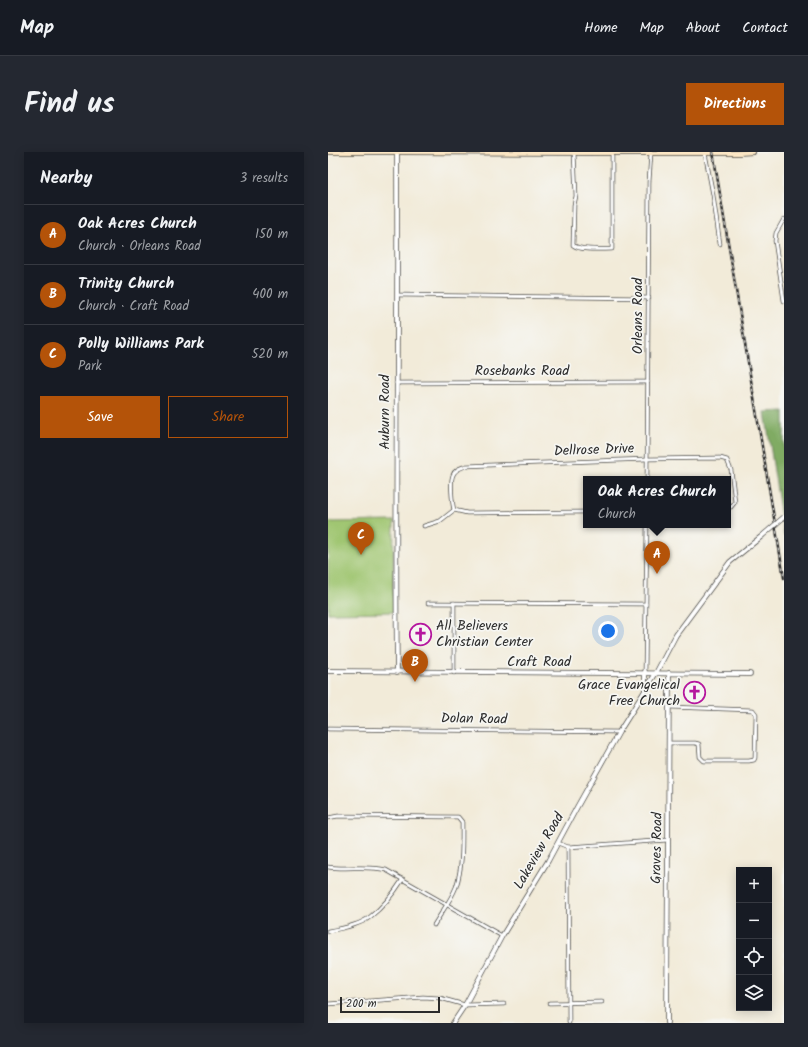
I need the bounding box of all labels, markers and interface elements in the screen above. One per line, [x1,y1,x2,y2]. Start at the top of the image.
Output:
text: Map [20,13,54,43]
text: Home [584,17,618,39]
text: Map [640,17,664,39]
text: About [686,17,720,39]
text: Contact [742,17,788,39]
text: Find us [24,82,115,127]
button: Directions [686,83,784,125]
text: Nearby [40,165,92,192]
text: 3 results [240,168,288,189]
text: Oak Acres Church [78,212,197,236]
text: A [49,224,57,245]
text: 150 m [255,224,288,245]
text: Church · Orleans Road [78,236,201,257]
text: Trinity Church [78,272,174,296]
street label: Orleans Road [627,277,649,354]
text: B [49,284,57,305]
text: 400 m [252,284,288,305]
text: Church · Craft Road [78,296,189,317]
text: Polly Williams Park [78,332,204,356]
text: C [49,344,57,365]
text: 520 m [251,344,288,365]
text: Park [78,356,102,377]
street label: Rosebanks Road [475,360,570,382]
street label: Auburn Road [374,373,396,450]
button: Save [40,396,160,438]
button: Share [168,396,288,438]
street label: Dellrose Drive [554,438,635,462]
popup [583,476,731,528]
text: Oak Acres Church [598,480,716,504]
text: Church [598,504,636,525]
pin: C [348,522,374,555]
pin: A [644,541,670,574]
place label: All Believers Christian Center [436,615,534,653]
church icon: All Believers Christian Center [407,621,433,647]
your location [598,621,618,641]
pin: B [402,649,428,682]
street label: Craft Road [507,651,572,673]
place label: Grace Evangelical Free Church [578,674,681,712]
church icon: Grace Evangelical Free Church [682,680,708,706]
street label: Dolan Road [441,707,508,731]
street label: Lakeview Road [508,808,570,894]
street label: Graves Road [645,811,669,884]
map controls [736,867,772,1011]
button: + [736,867,772,903]
button: − [736,903,772,939]
button: locate [736,939,772,975]
button: layers [736,975,772,1011]
scale bar [340,995,440,1014]
text: 200 m [346,995,377,1013]

